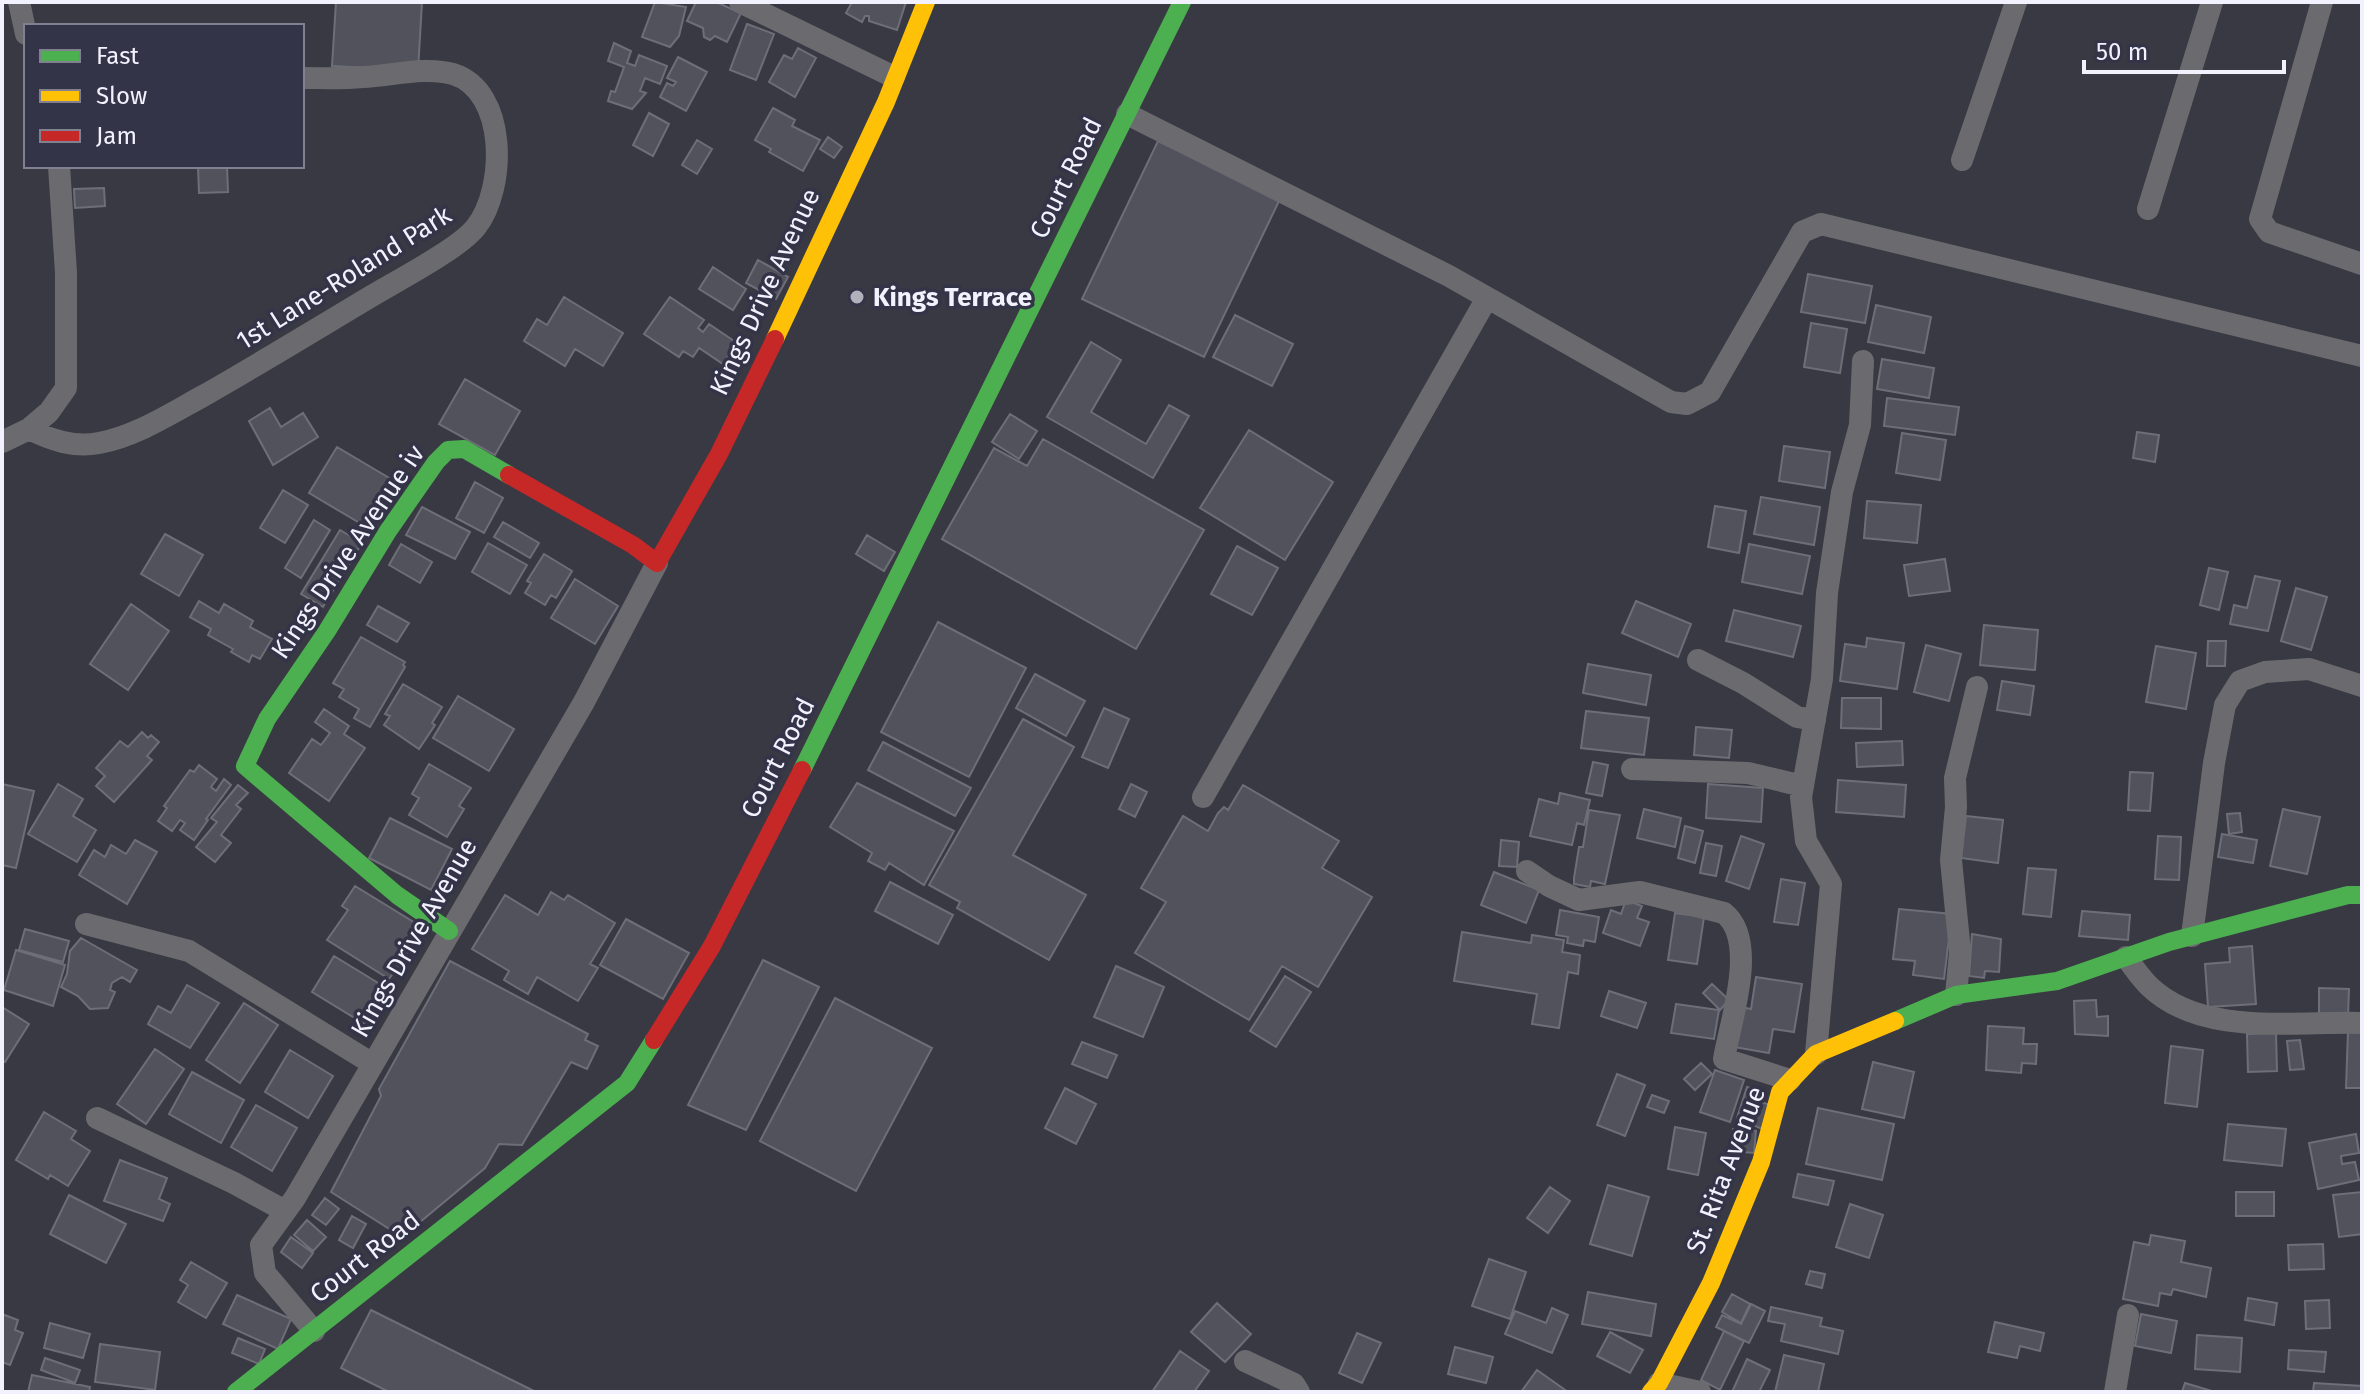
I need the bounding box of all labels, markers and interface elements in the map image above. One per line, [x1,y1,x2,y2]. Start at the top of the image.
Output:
legend [24,24,304,168]
scale bar [2084,24,2284,74]
text: 50 m [2096,38,2148,66]
text: Fast [96,42,139,70]
text: Slow [96,82,147,110]
street label: Court Road [1023,113,1109,243]
text: Jam [96,122,137,150]
street label: Kings Drive Avenue [704,184,826,400]
street label: 1st Lane-Roland Park [231,199,458,357]
place label: Kings Terrace [873,282,1032,313]
marker: Kings Terrace [848,288,866,306]
street label: Kings Drive Avenue iv [265,439,431,665]
street label: Court Road [735,693,821,823]
street label: Kings Drive Avenue [344,833,484,1043]
street label: St. Rita Avenue [1680,1082,1772,1258]
street label: Court Road [304,1205,426,1309]

